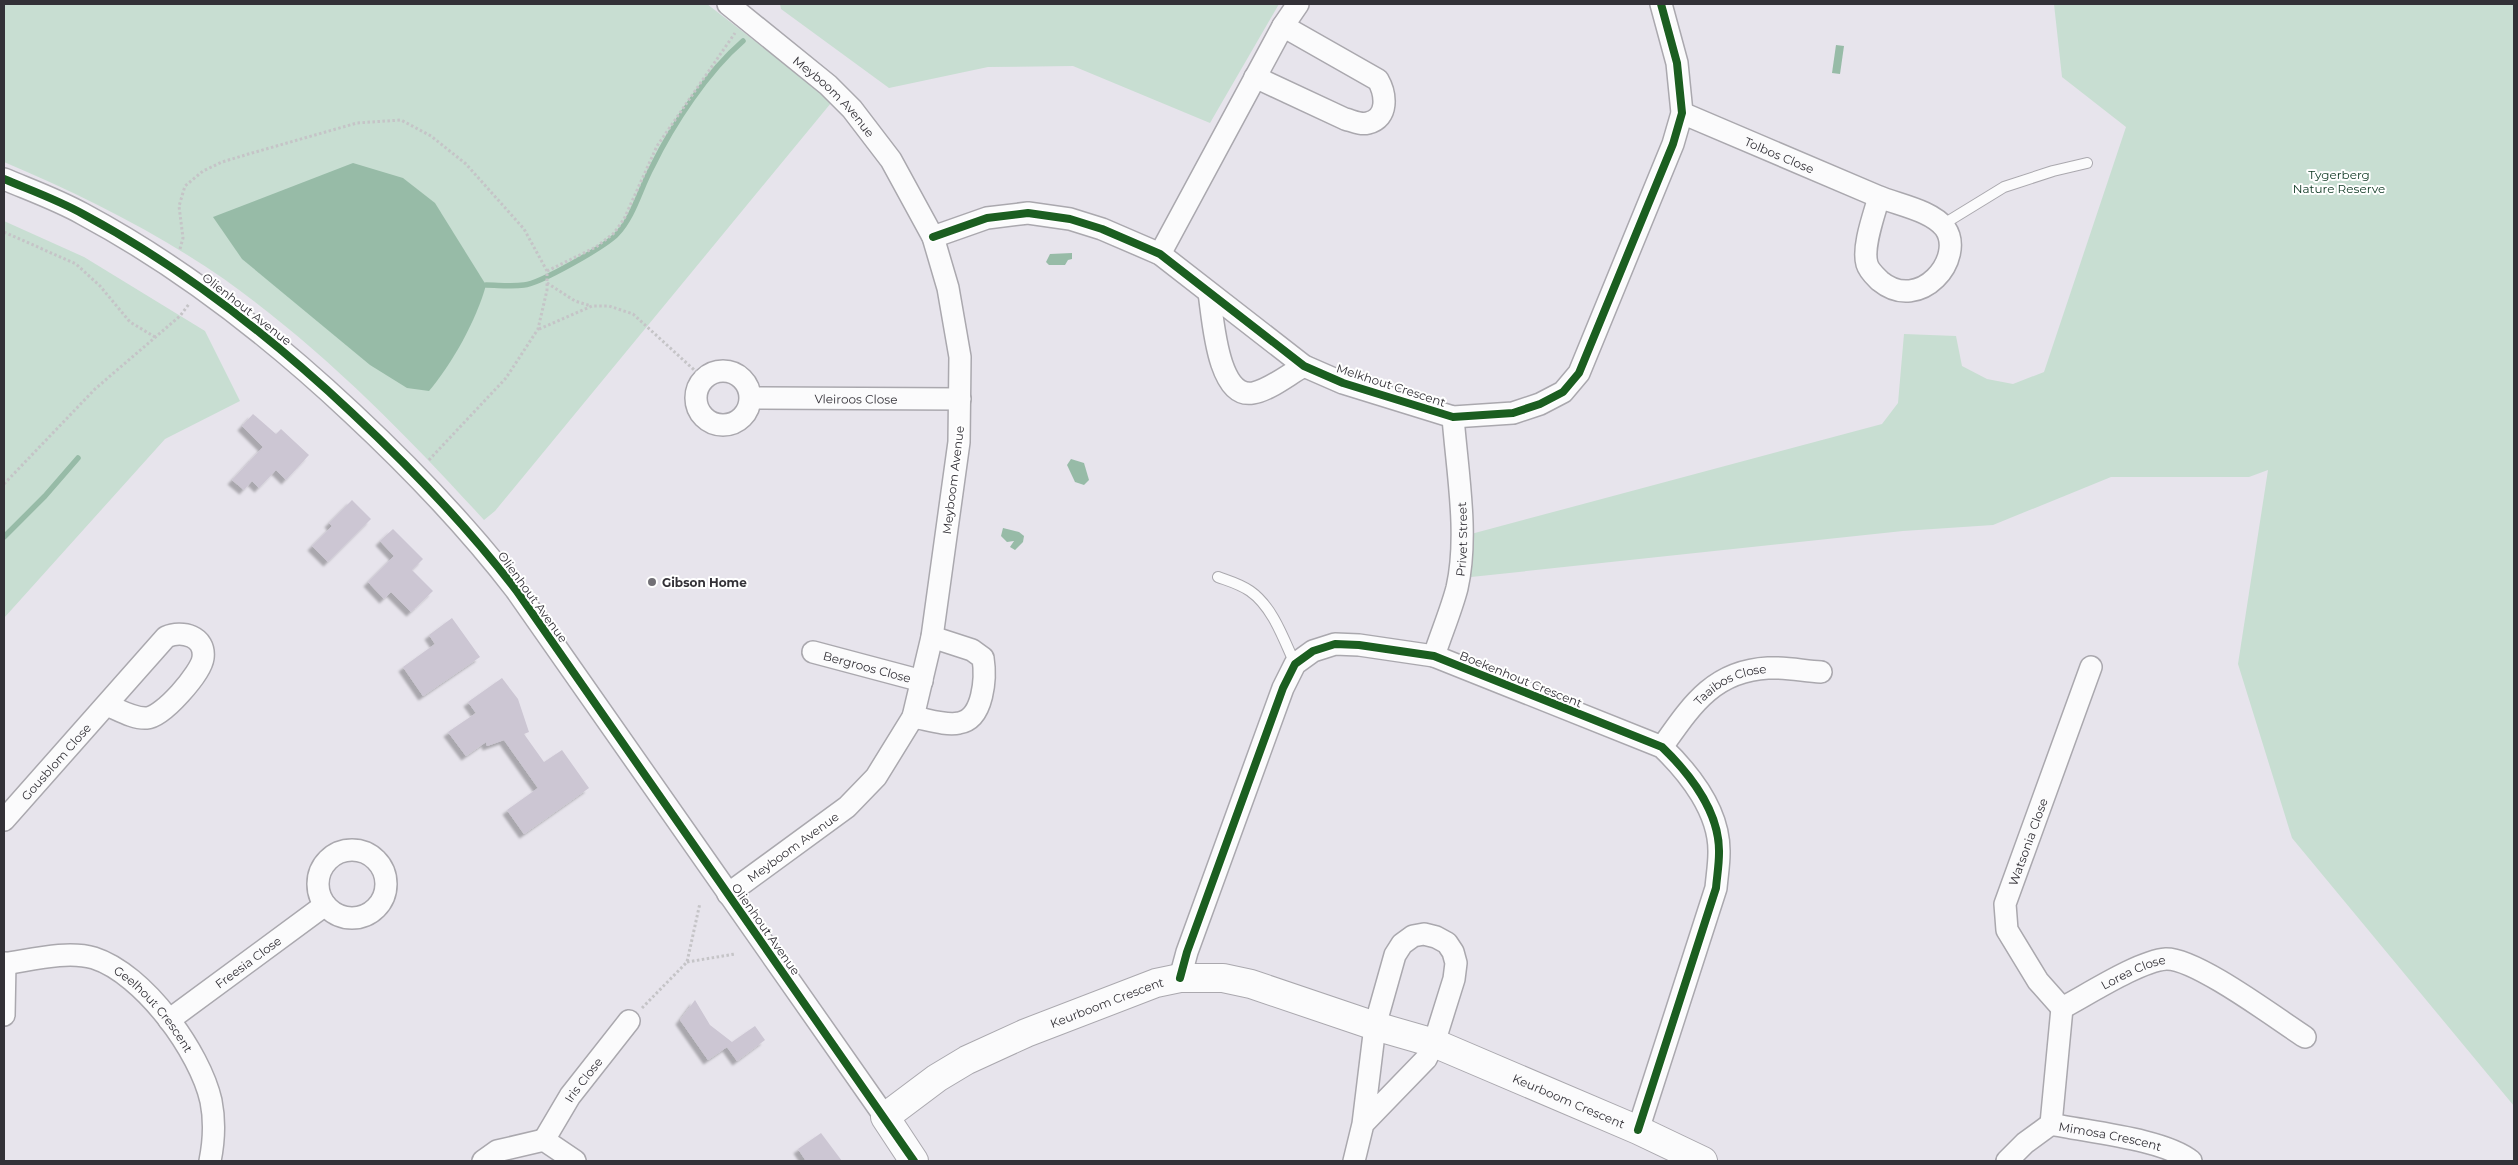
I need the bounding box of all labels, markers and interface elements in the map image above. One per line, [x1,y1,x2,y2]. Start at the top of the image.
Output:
street label: Meyboom Avenue [790,52,878,140]
street label: Tolbos Close [1742,133,1816,176]
park label: Tygerberg Nature Reserve [2293,167,2385,196]
street label: Olienhout Avenue [199,270,295,348]
street label: Melkhout Crescent [1334,360,1448,410]
street label: Vleiroos Close [814,391,898,406]
street label: Meyboom Avenue [939,425,967,535]
street label: Privet Street [1452,501,1470,577]
street label: Olienhout Avenue [495,549,571,645]
place label: Gibson Home [662,575,747,590]
marker: Gibson Home [646,576,658,588]
street label: Bergroos Close [822,648,913,685]
street label: Boekenhout Crescent [1457,648,1585,711]
street label: Taaibos Close [1690,661,1767,708]
street label: Gousblom Close [18,720,94,803]
street label: Watsonia Close [2005,796,2050,888]
street label: Meyboom Avenue [744,809,842,885]
street label: Olienhout Avenue [729,880,803,978]
street label: Freesia Close [212,933,284,991]
street label: Lorea Close [2098,952,2166,992]
street label: Geelhout Crescent [111,962,197,1055]
street label: Keurboom Crescent [1048,974,1165,1031]
street label: Iris Close [561,1054,605,1105]
street label: Keurboom Crescent [1511,1070,1627,1131]
street label: Mimosa Crescent [2058,1118,2164,1154]

